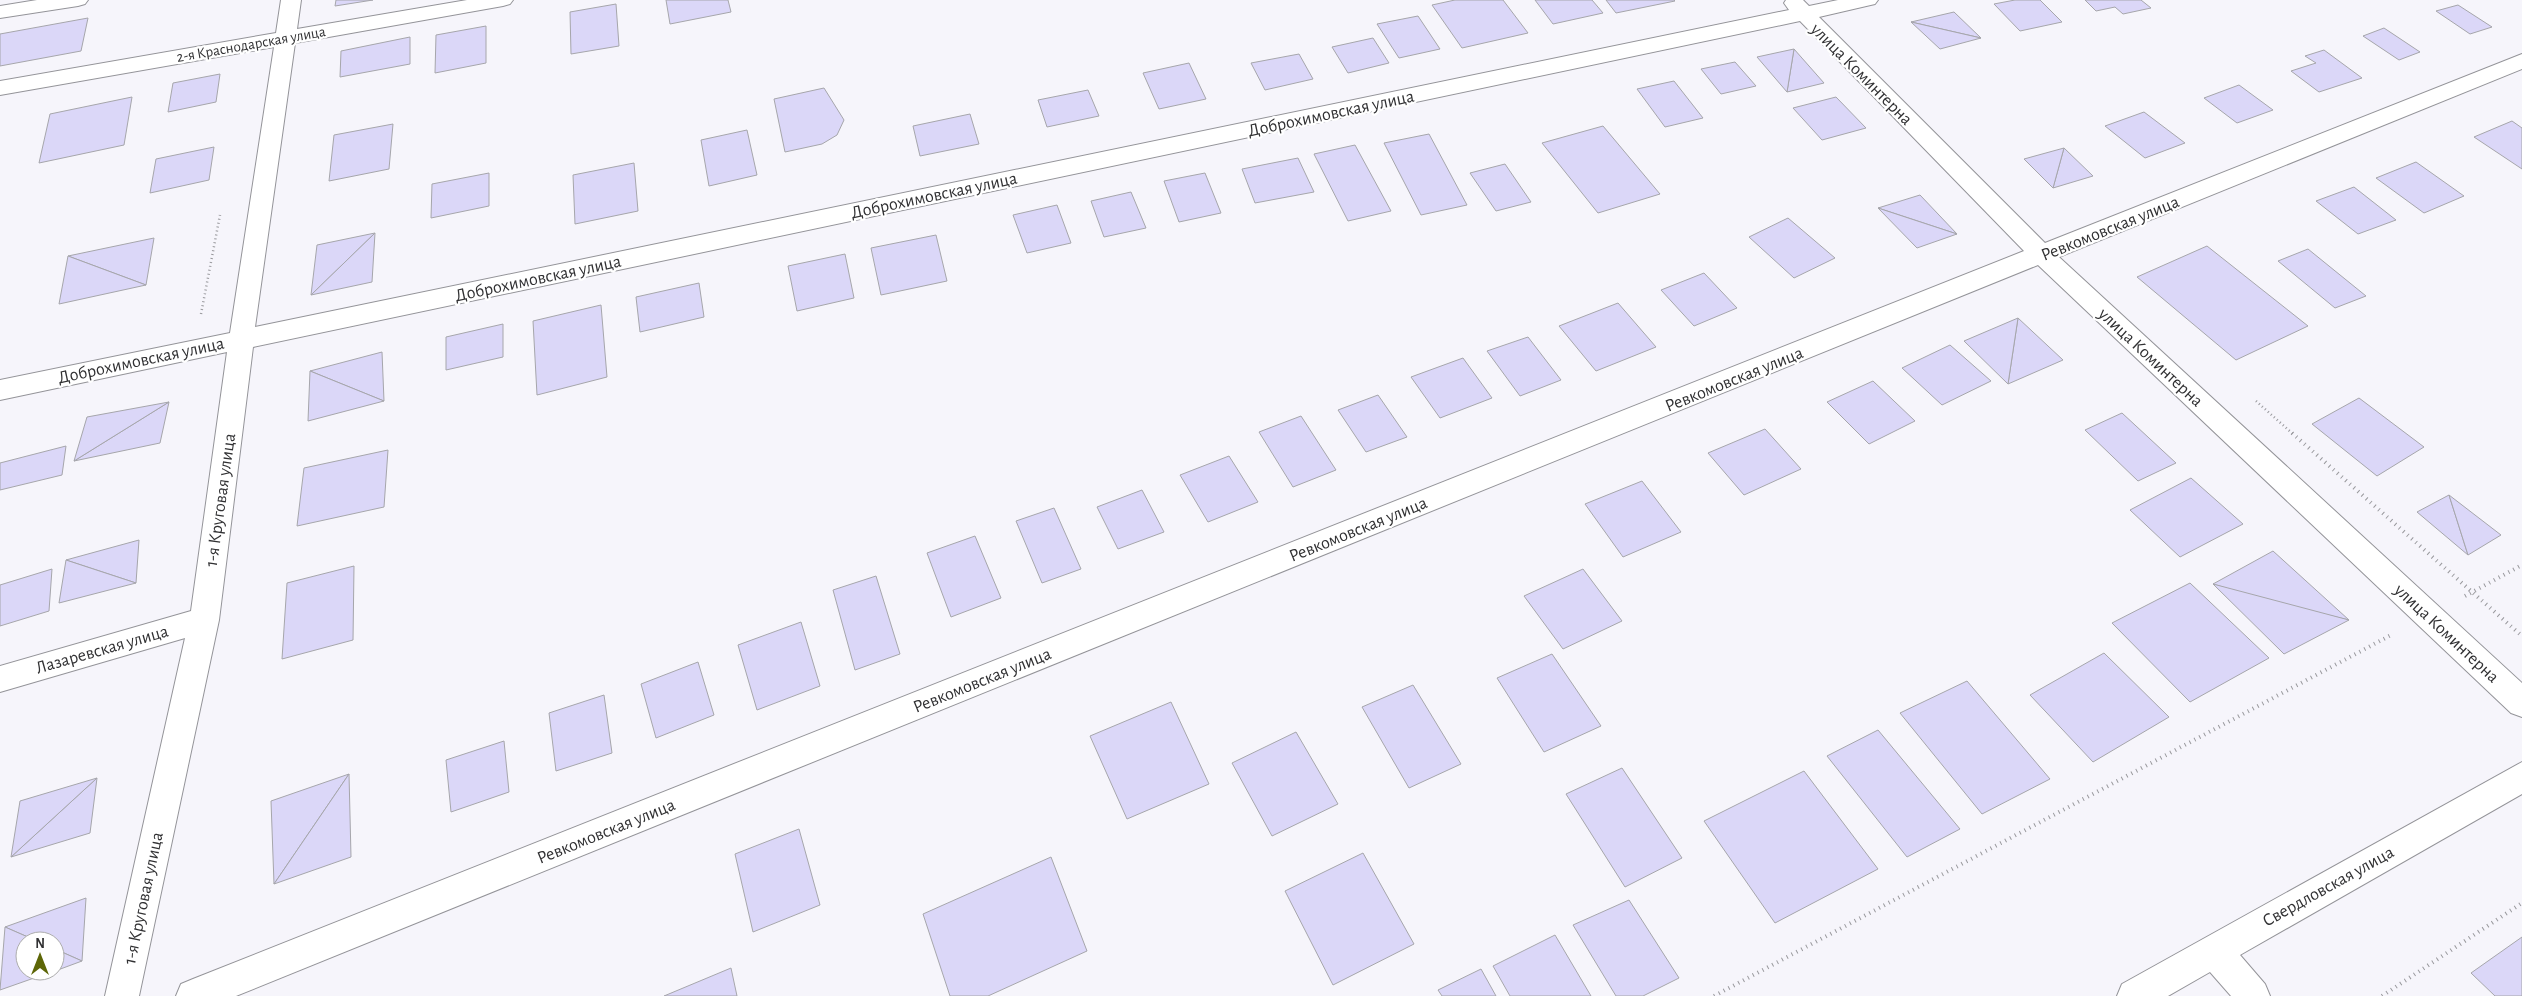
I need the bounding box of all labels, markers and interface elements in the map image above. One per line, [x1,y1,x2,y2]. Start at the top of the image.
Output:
street label: улица Коминтерна [1806,20,1916,129]
street label: 2-я Краснодарская улица [175,24,327,65]
street label: Доброхимовская улица [1246,87,1416,140]
street label: Доброхимовская улица [849,169,1019,222]
street label: Ревкомовская улица [2039,193,2182,265]
street label: Доброхимовская улица [453,252,623,305]
street label: улица Коминтерна [2094,304,2206,411]
street label: Доброхимовская улица [56,334,226,387]
street label: Ревкомовская улица [1663,344,1806,416]
street label: 1-я Круговая улица [203,432,239,568]
street label: Ревкомовская улица [1287,494,1430,566]
street label: улица Коминтерна [2390,580,2502,687]
street label: Лазаревская улица [34,622,171,677]
street label: Ревкомовская улица [911,645,1054,717]
street label: Ревкомовская улица [535,796,678,868]
street label: 1-я Круговая улица [121,830,167,966]
street label: Свердловская улица [2260,843,2397,930]
north arrow [15,931,65,981]
text: N [35,937,45,951]

